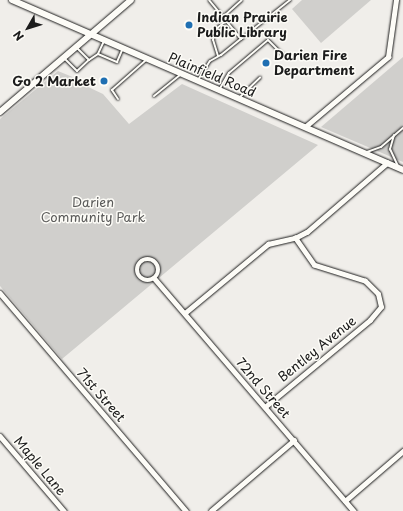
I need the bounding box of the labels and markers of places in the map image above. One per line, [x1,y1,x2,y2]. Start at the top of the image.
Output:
place label: Indian Prairie Public Library [197,10,288,41]
marker: Indian Prairie Public Library [184,20,194,30]
place label: Darien Fire Department [274,48,355,79]
marker: Darien Fire Department [261,58,271,68]
place label: Go 2 Market [11,73,96,89]
marker: Go 2 Market [99,76,109,86]

